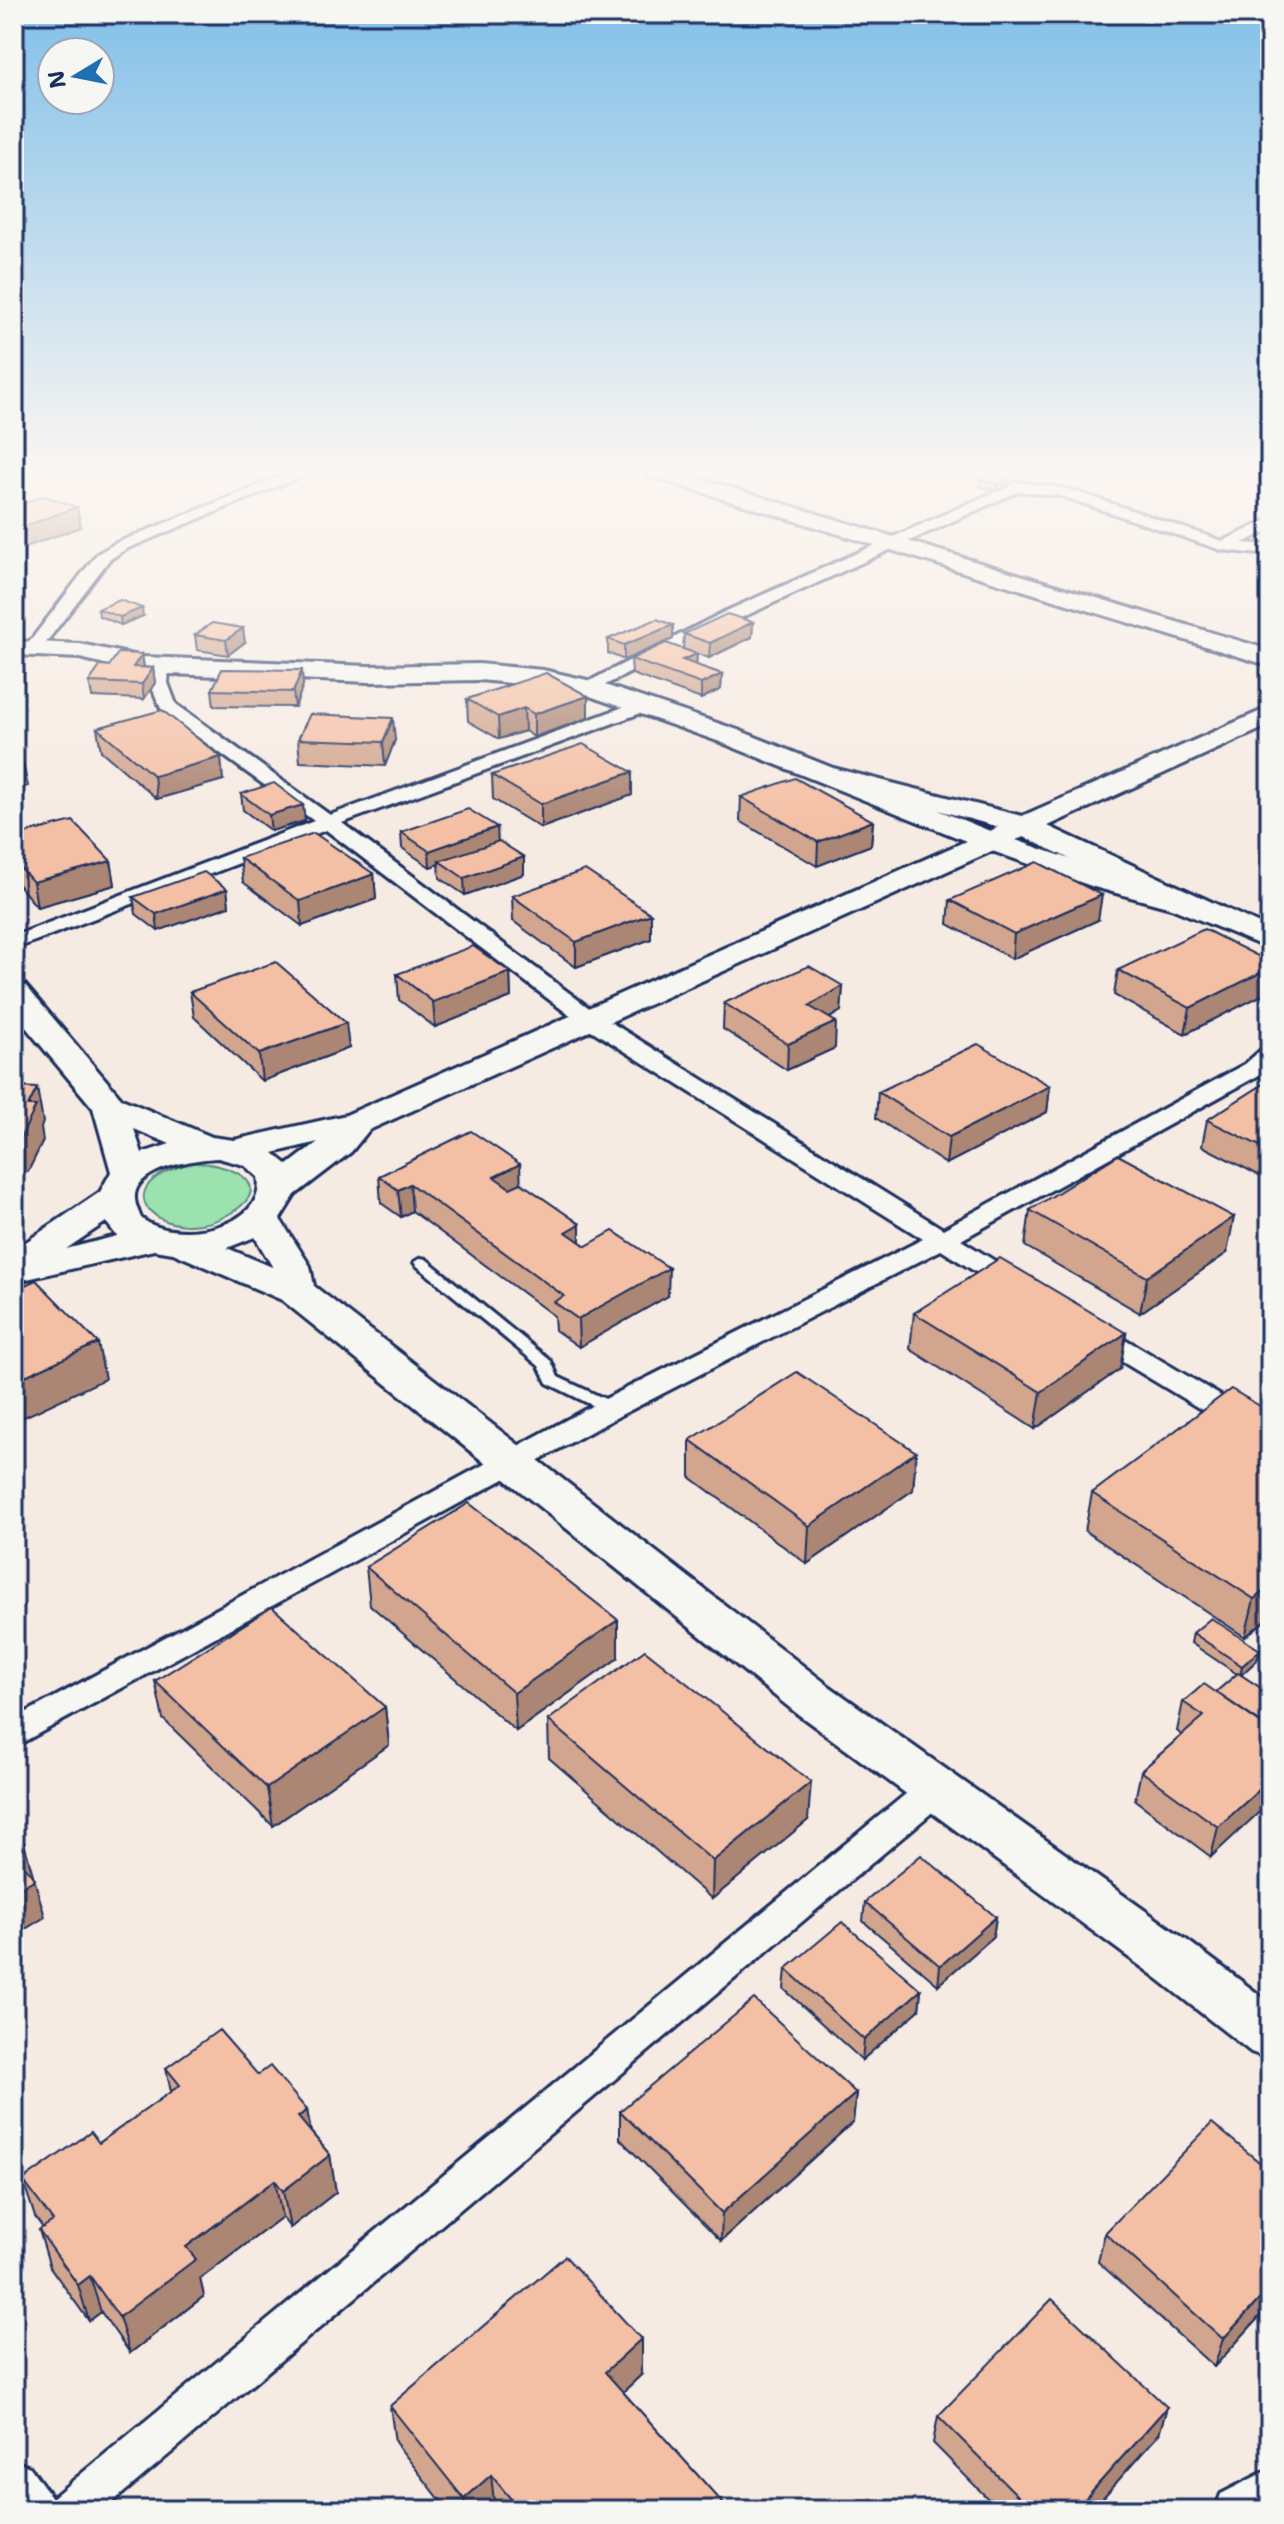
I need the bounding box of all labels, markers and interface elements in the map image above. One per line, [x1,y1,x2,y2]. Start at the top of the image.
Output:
north arrow [36,36,116,116]
text: N [41,68,73,90]

